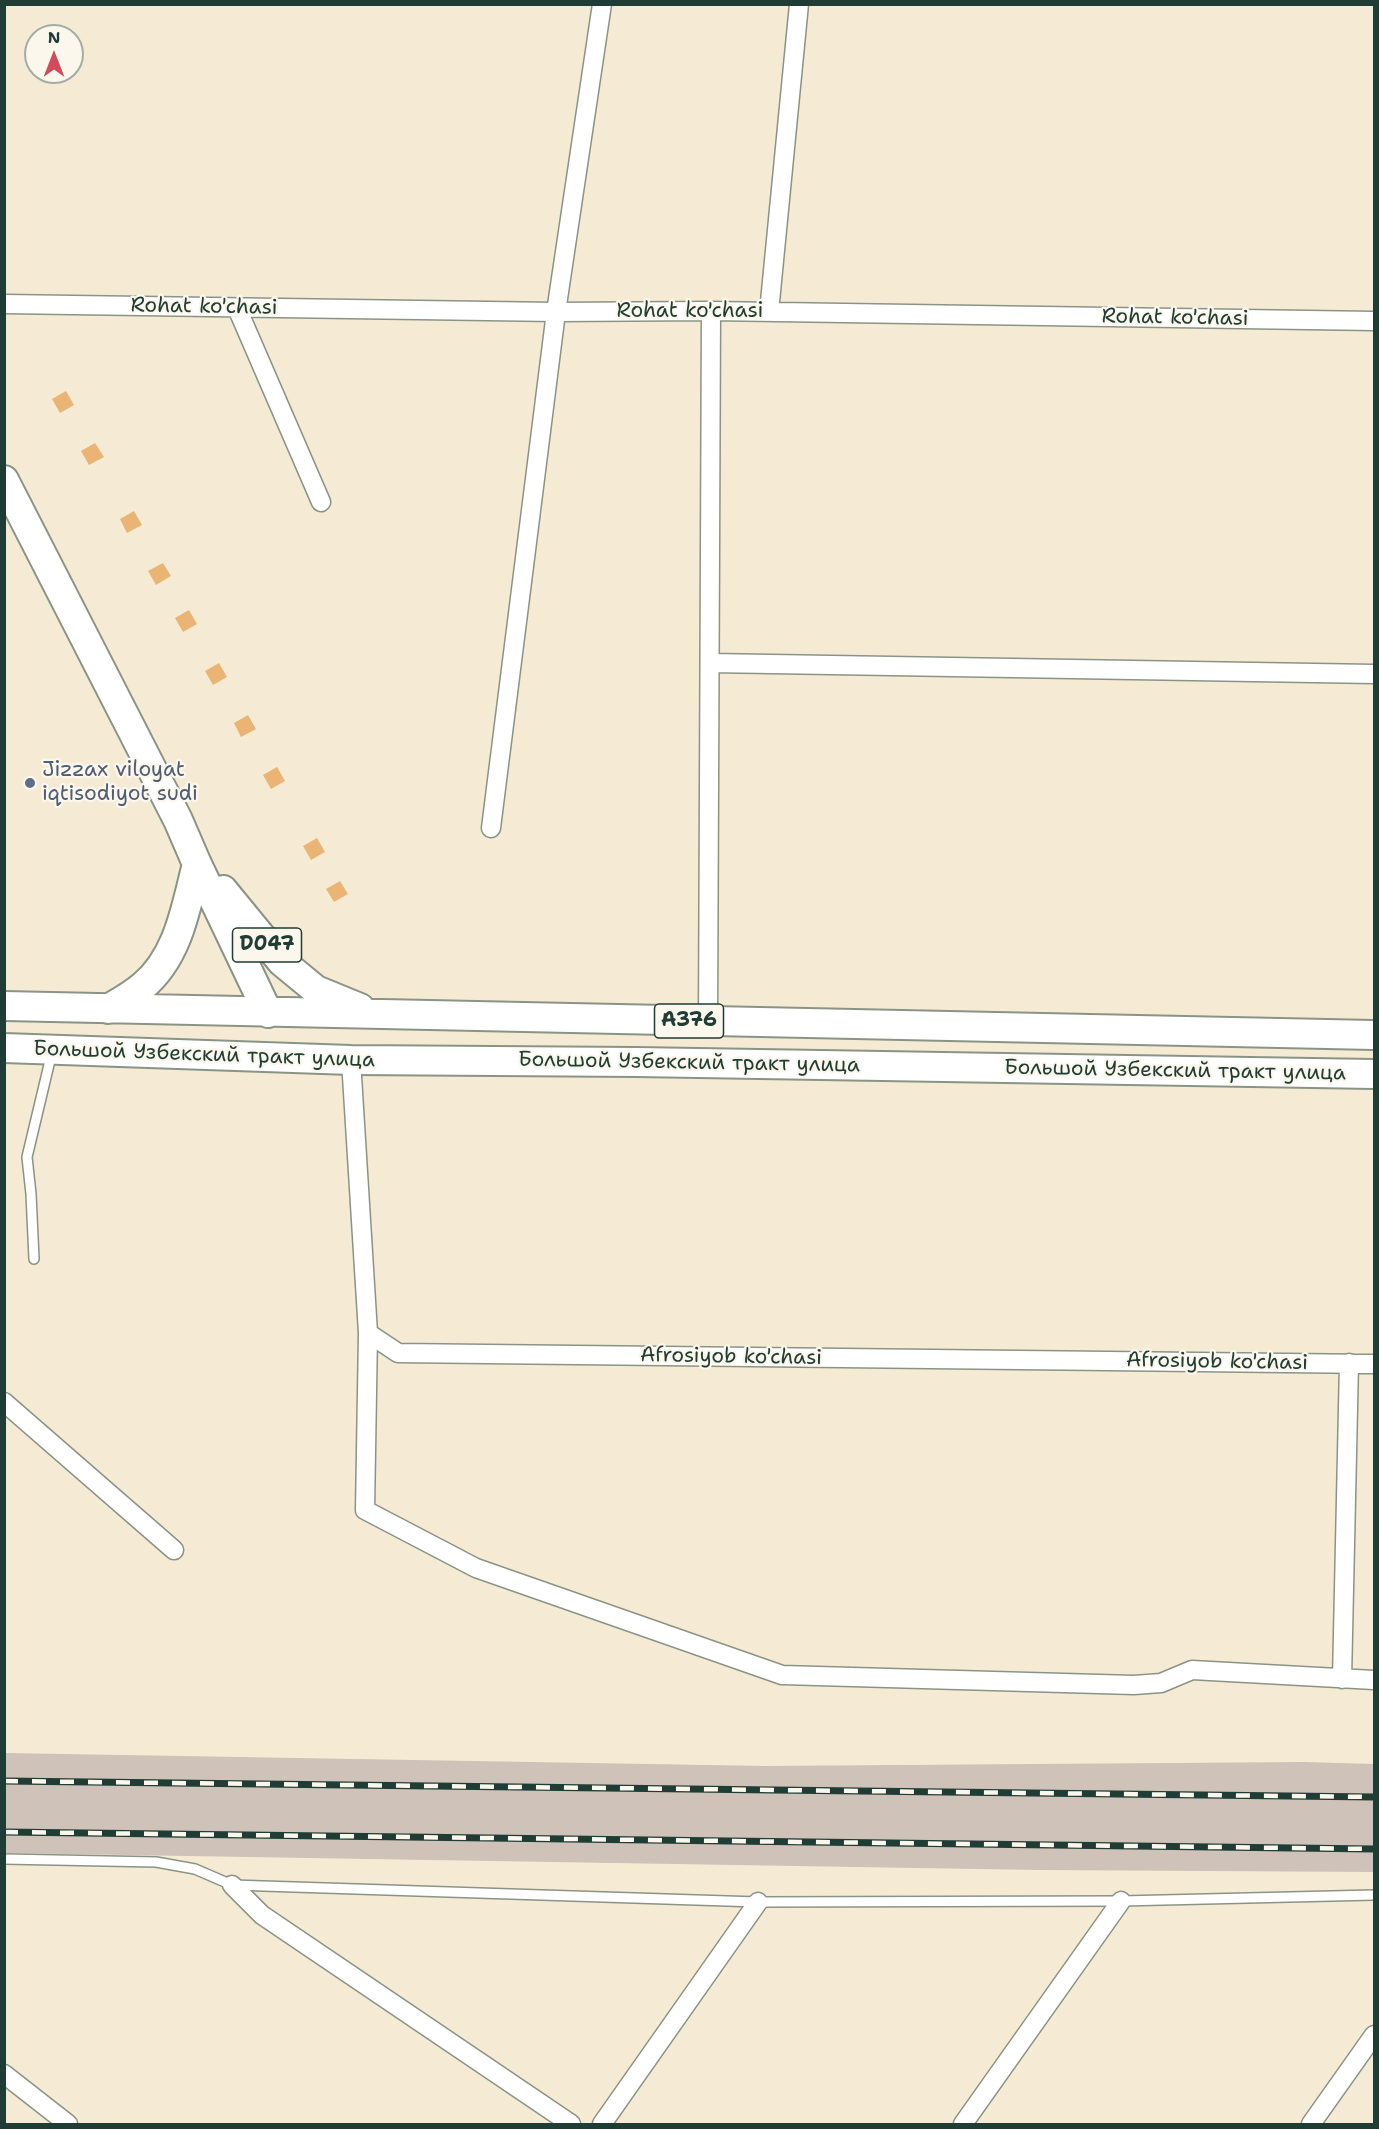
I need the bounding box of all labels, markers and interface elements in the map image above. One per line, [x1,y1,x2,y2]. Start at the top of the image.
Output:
north arrow [24,24,84,84]
text: N [48,27,60,48]
street label: Rohat ko'chasi [130,293,278,321]
street label: Rohat ko'chasi [617,299,763,325]
street label: Rohat ko'chasi [1101,304,1249,332]
place label: Jizzax viloyat iqtisodiyot sudi [42,758,198,808]
marker: Jizzax viloyat iqtisodiyot sudi [23,776,37,790]
road number: D047 [232,928,302,962]
road number: A376 [654,1004,724,1038]
street label: Большой Узбекский тракт улица [33,1036,375,1074]
street label: Большой Узбекский тракт улица [518,1047,860,1079]
street label: Большой Узбекский тракт улица [1004,1055,1346,1087]
street label: Afrosiyob ko'chasi [640,1343,822,1371]
street label: Afrosiyob ko'chasi [1126,1348,1308,1376]

